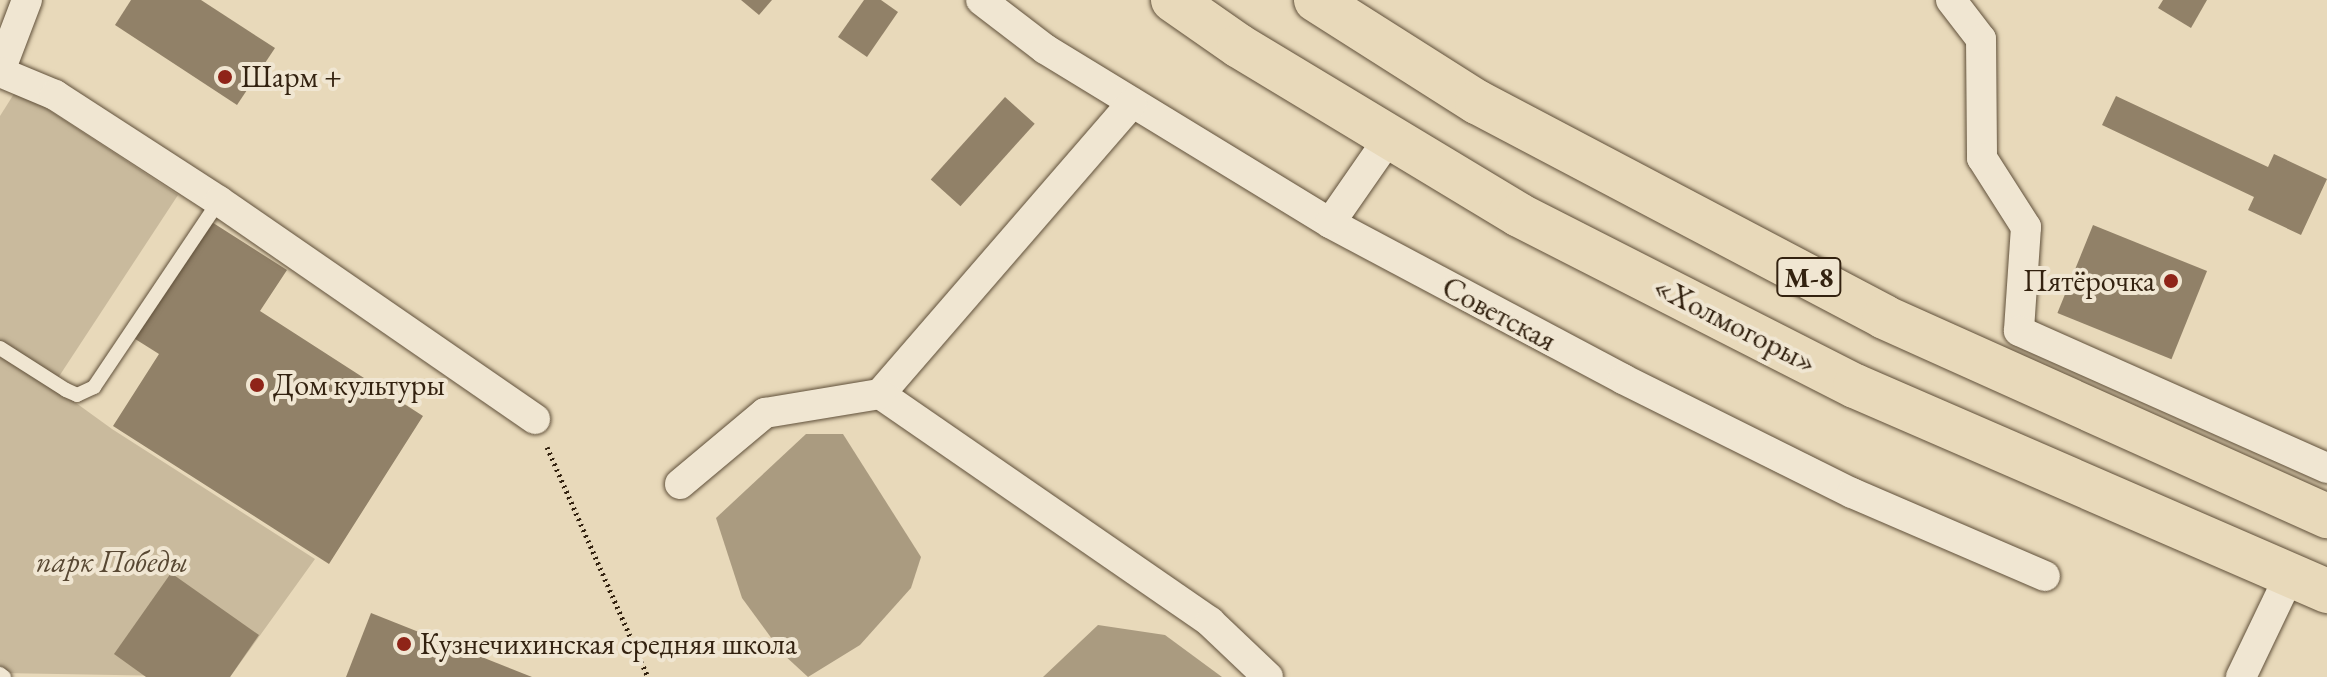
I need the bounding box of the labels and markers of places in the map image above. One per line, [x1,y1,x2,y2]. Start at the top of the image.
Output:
place label: Шарм + [241,59,342,95]
marker: Шарм + [216,68,234,86]
place label: Пятёрочка [2023,263,2155,299]
marker: Пятёрочка [2162,272,2180,290]
place label: Дом культуры [273,367,445,403]
marker: Дом культуры [248,376,266,394]
place label: Кузнечихинская средняя школа [420,626,797,662]
marker: Кузнечихинская средняя школа [395,635,413,653]

